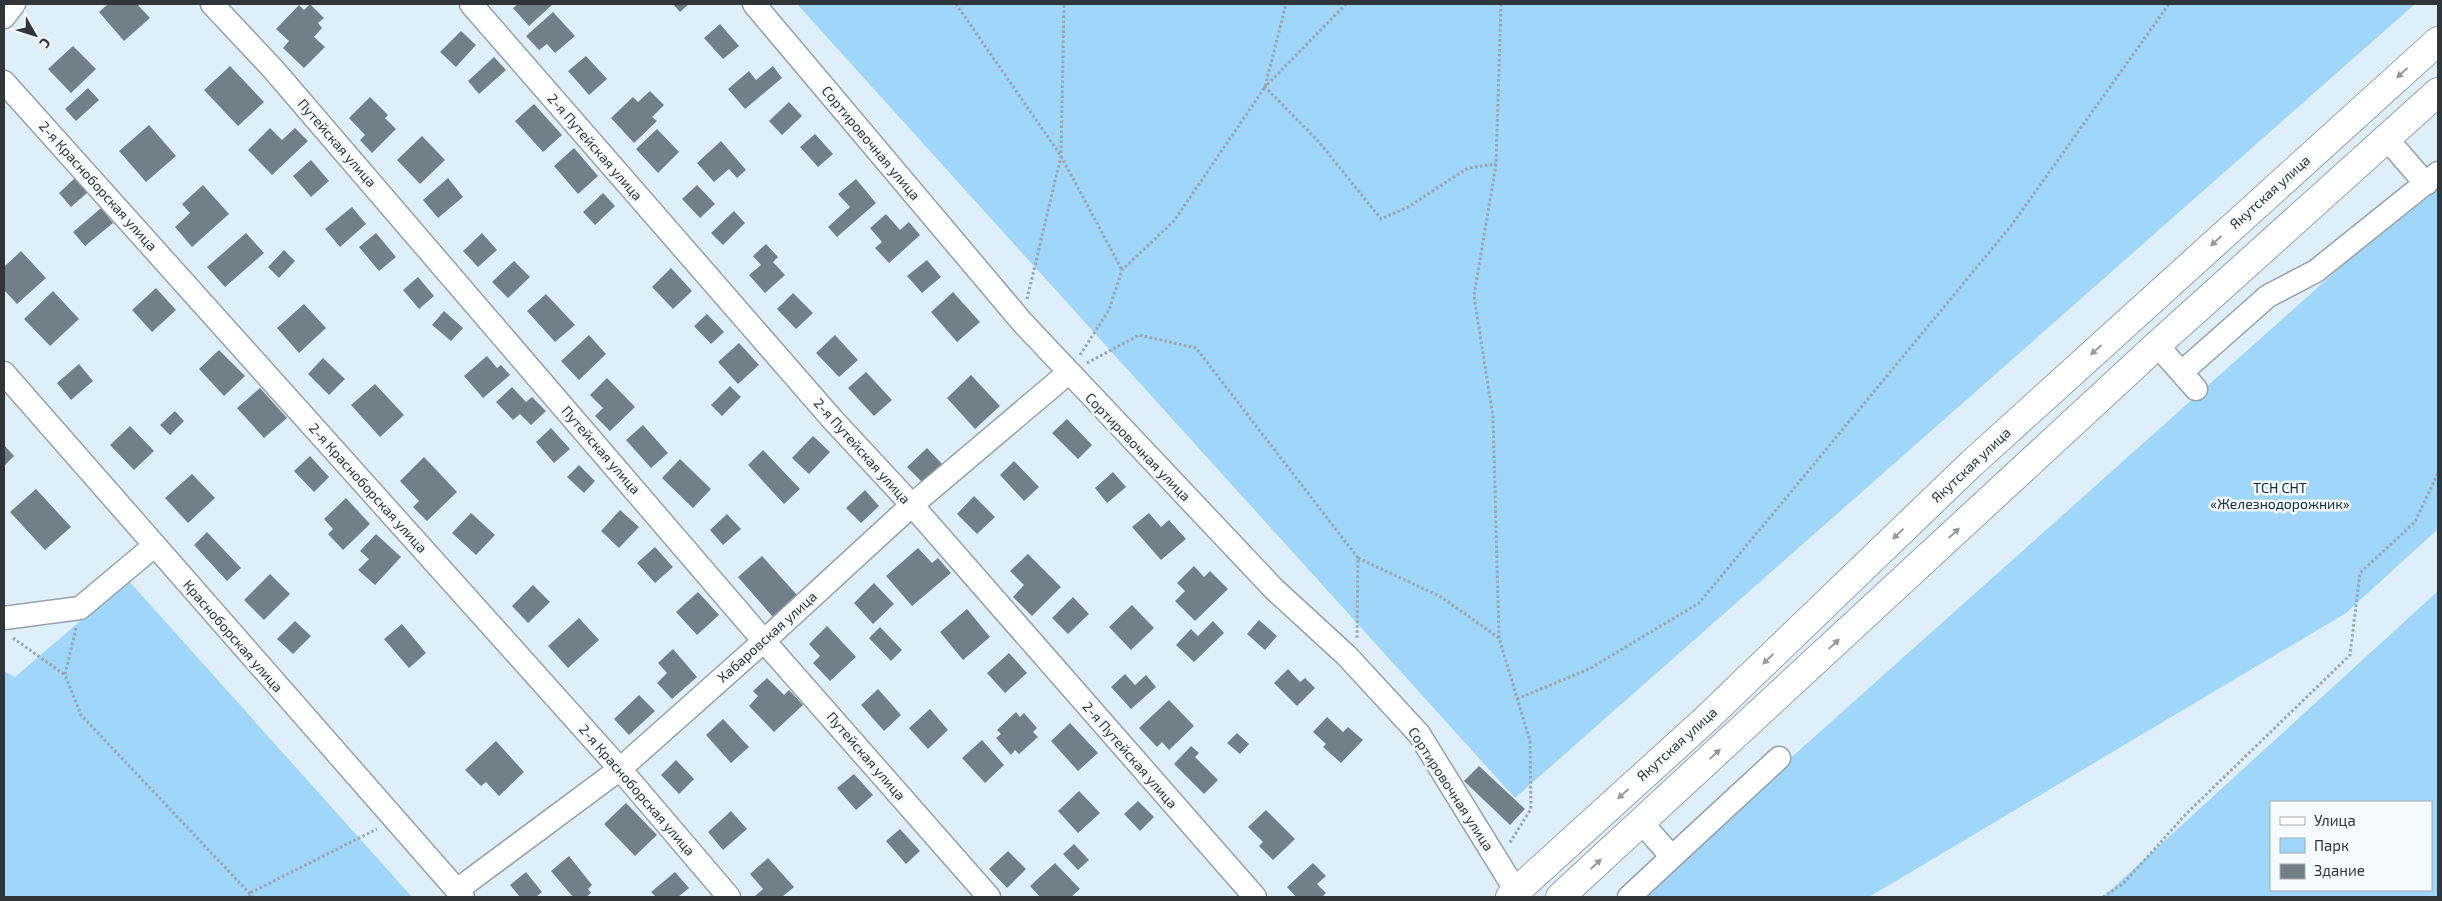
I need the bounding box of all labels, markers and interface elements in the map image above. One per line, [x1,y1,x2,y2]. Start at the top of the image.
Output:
north arrow [10,10,60,60]
text: С [36,35,55,52]
one-way arrow [2396,67,2408,79]
street label: Сортировочная улица [819,82,924,203]
street label: 2-я Путейская улица [544,90,646,204]
street label: Путейская улица [294,95,380,190]
street label: 2-я Красноборская улица [36,117,161,254]
street label: Якутская улица [2226,151,2313,232]
one-way arrow [2210,235,2223,246]
one-way arrow [2091,344,2103,356]
street label: Сортировочная улица [1082,389,1195,504]
street label: 2-я Путейская улица [810,394,914,507]
street label: Путейская улица [558,402,644,497]
street label: 2-я Красноборская улица [306,419,431,556]
street label: Якутская улица [1927,424,2014,506]
park label: ТСН СНТ «Железнодорожник» [2210,479,2350,512]
one-way arrow [1947,527,1959,539]
one-way arrow [1892,528,1904,540]
street label: Красноборская улица [180,576,287,695]
street label: Хабаровская улица [713,588,820,686]
one-way arrow [1828,638,1841,649]
one-way arrow [1762,653,1774,665]
street label: 2-я Путейская улица [1079,698,1181,812]
street label: Якутская улица [1633,703,1720,784]
street label: Путейская улица [823,708,909,803]
street label: 2-я Красноборская улица [576,721,699,859]
street label: Сортировочная улица [1405,724,1498,854]
one-way arrow [1709,748,1721,760]
one-way arrow [1618,788,1630,800]
legend [2270,801,2432,891]
text: Улица [2314,811,2356,829]
text: Парк [2314,836,2349,854]
one-way arrow [1589,858,1601,870]
text: Здание [2314,861,2365,879]

